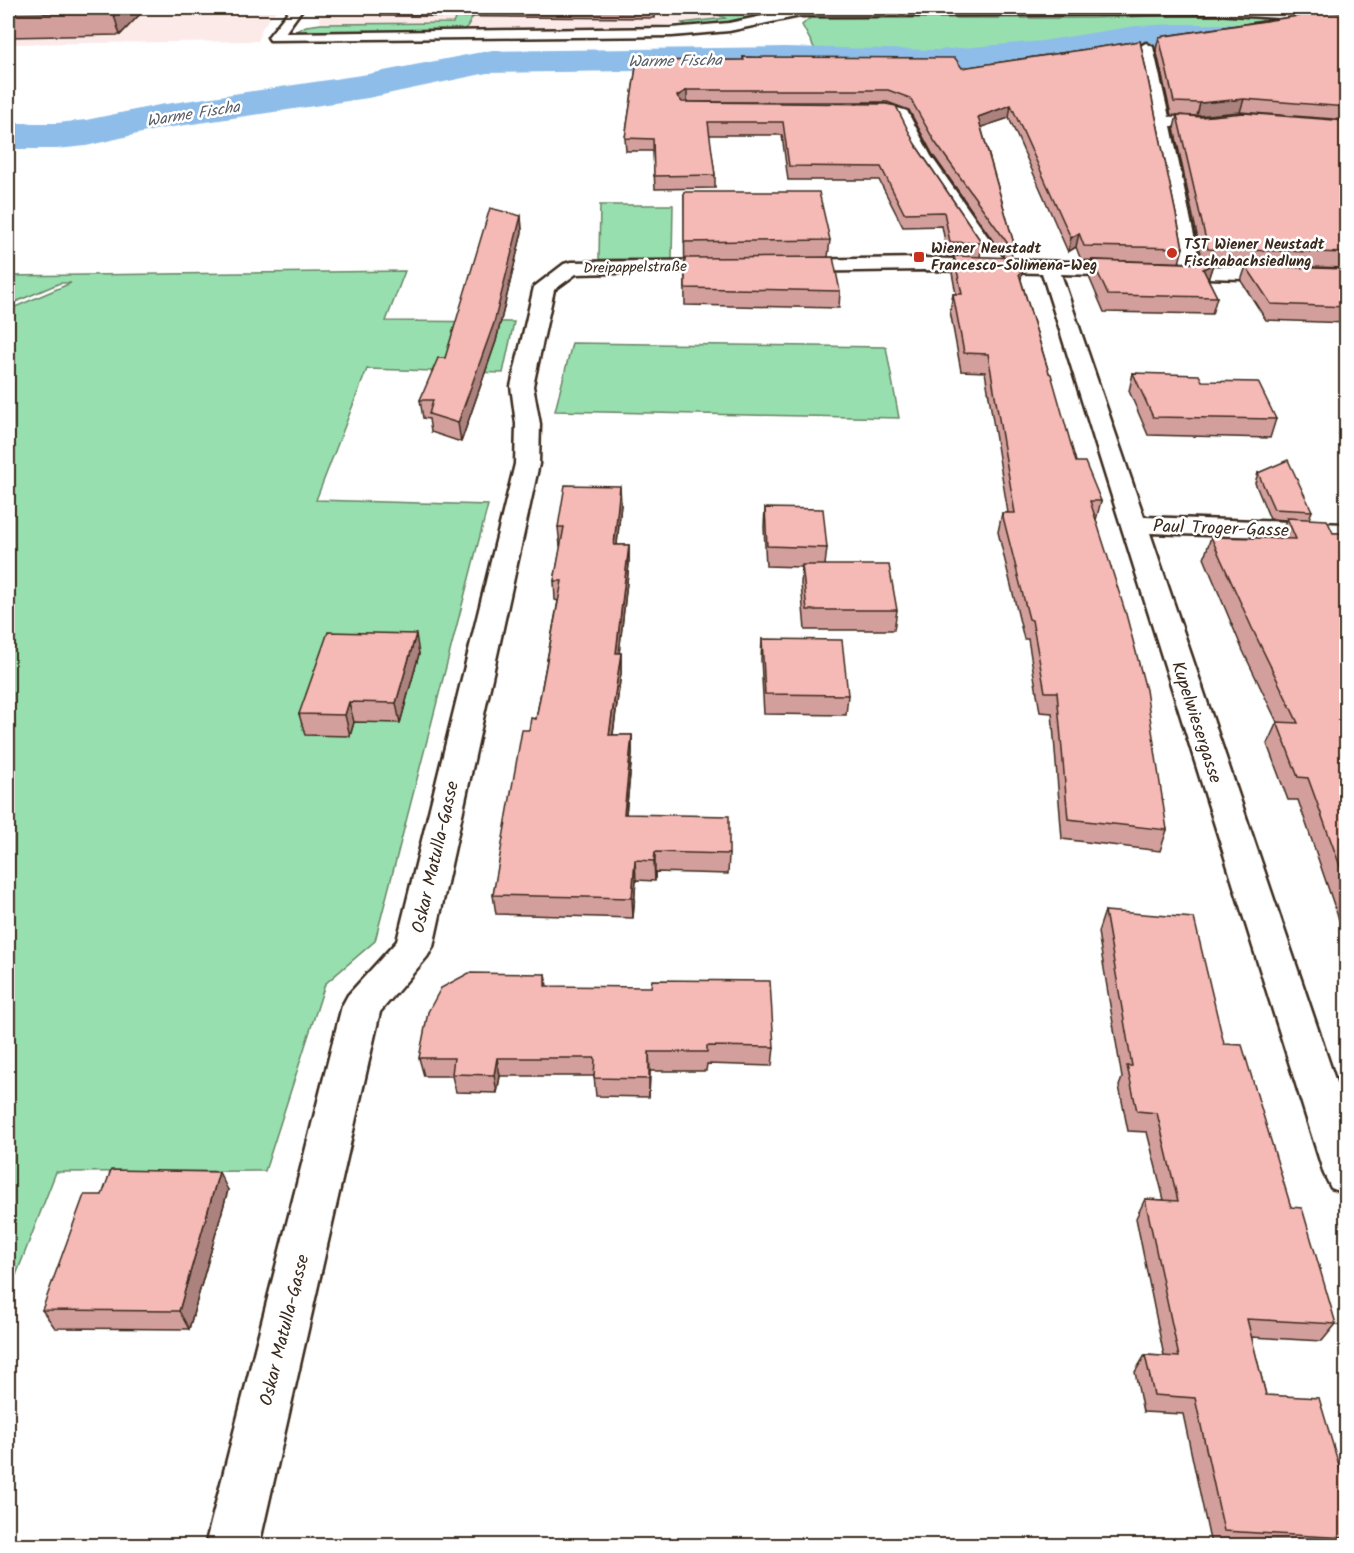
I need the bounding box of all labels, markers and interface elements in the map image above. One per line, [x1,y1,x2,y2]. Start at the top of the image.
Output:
water label: Warme Fischa [628,48,724,75]
water label: Warme Fischa [145,95,243,134]
place label: TST Wiener Neustadt Fischabachsiedlung [1184,233,1325,274]
place label: Wiener Neustadt Francesco-Solimena-Weg [931,237,1097,278]
marker: TST Wiener Neustadt Fischabachsiedlung [1165,246,1179,260]
marker: Wiener Neustadt Francesco-Solimena-Weg [912,250,926,264]
street label: Dreipappelstraße [583,255,687,281]
street label: Paul Troger-Gasse [1152,513,1289,546]
street label: Kupelwiesergasse [1162,658,1229,787]
street label: Oskar Matulla-Gasse [405,778,468,936]
street label: Oskar Matulla-Gasse [253,1251,318,1409]

